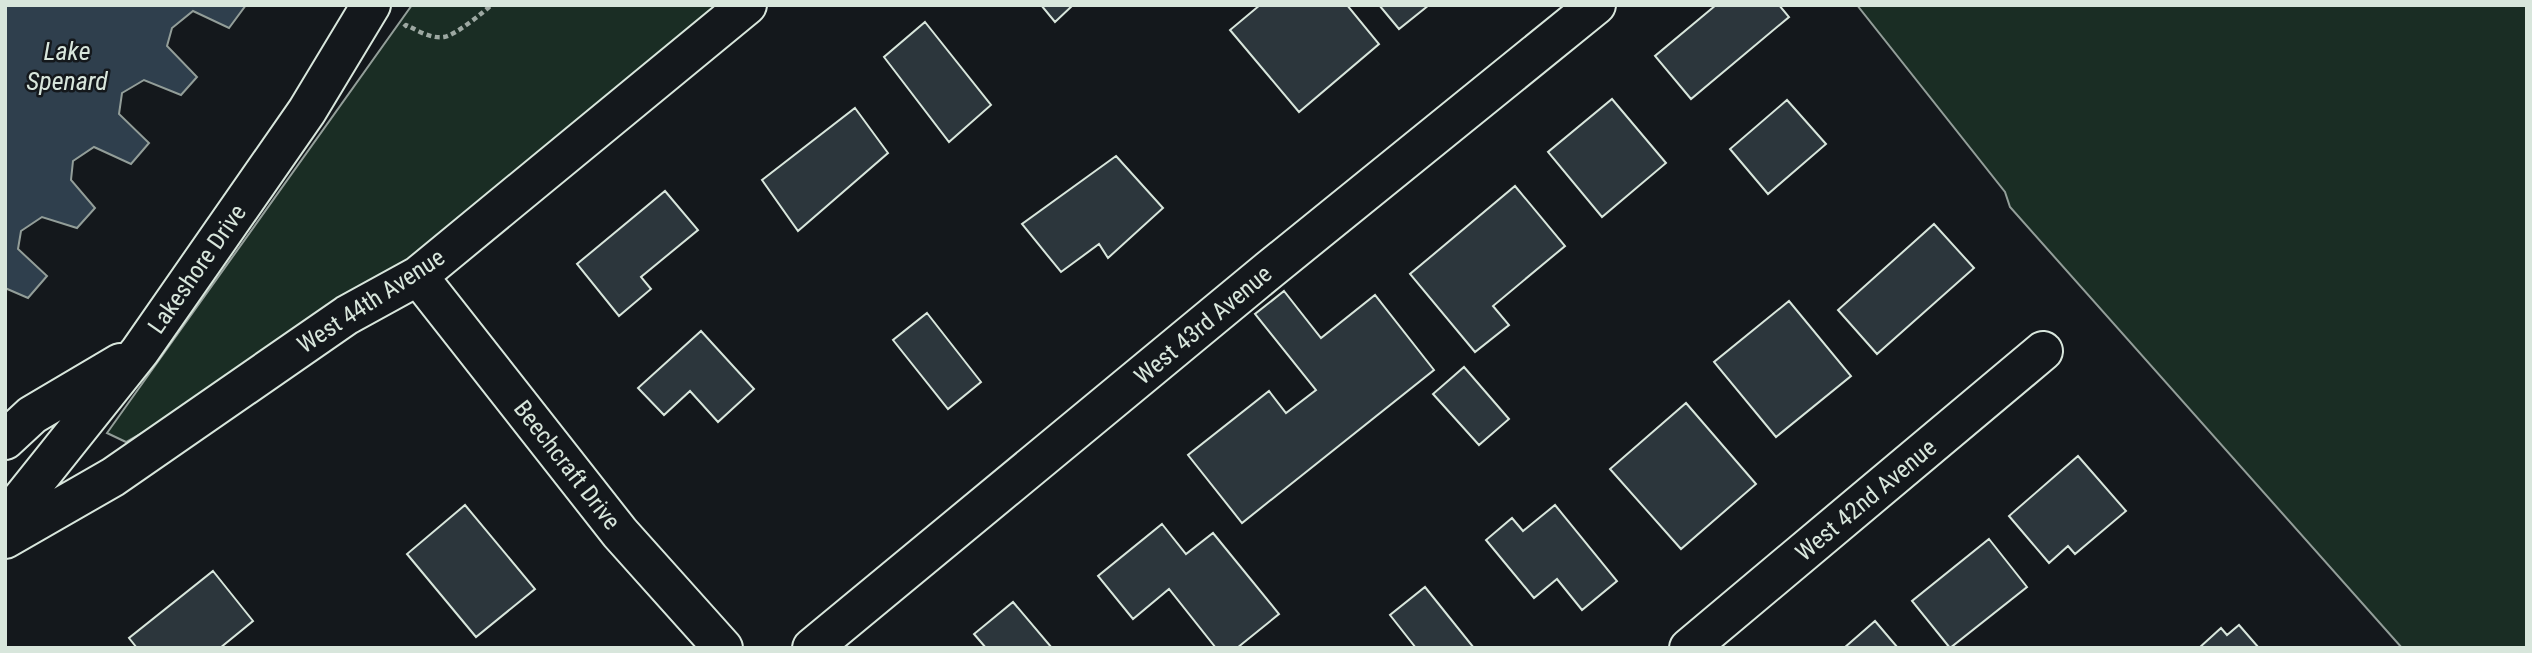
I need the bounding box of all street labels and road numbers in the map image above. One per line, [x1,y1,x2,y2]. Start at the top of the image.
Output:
street label: Lakeshore Drive [142,199,252,339]
street label: West 44th Avenue [292,243,450,359]
street label: West 43rd Avenue [1129,260,1277,390]
street label: Beechcraft Drive [508,395,626,535]
street label: West 42nd Avenue [1790,433,1942,567]

